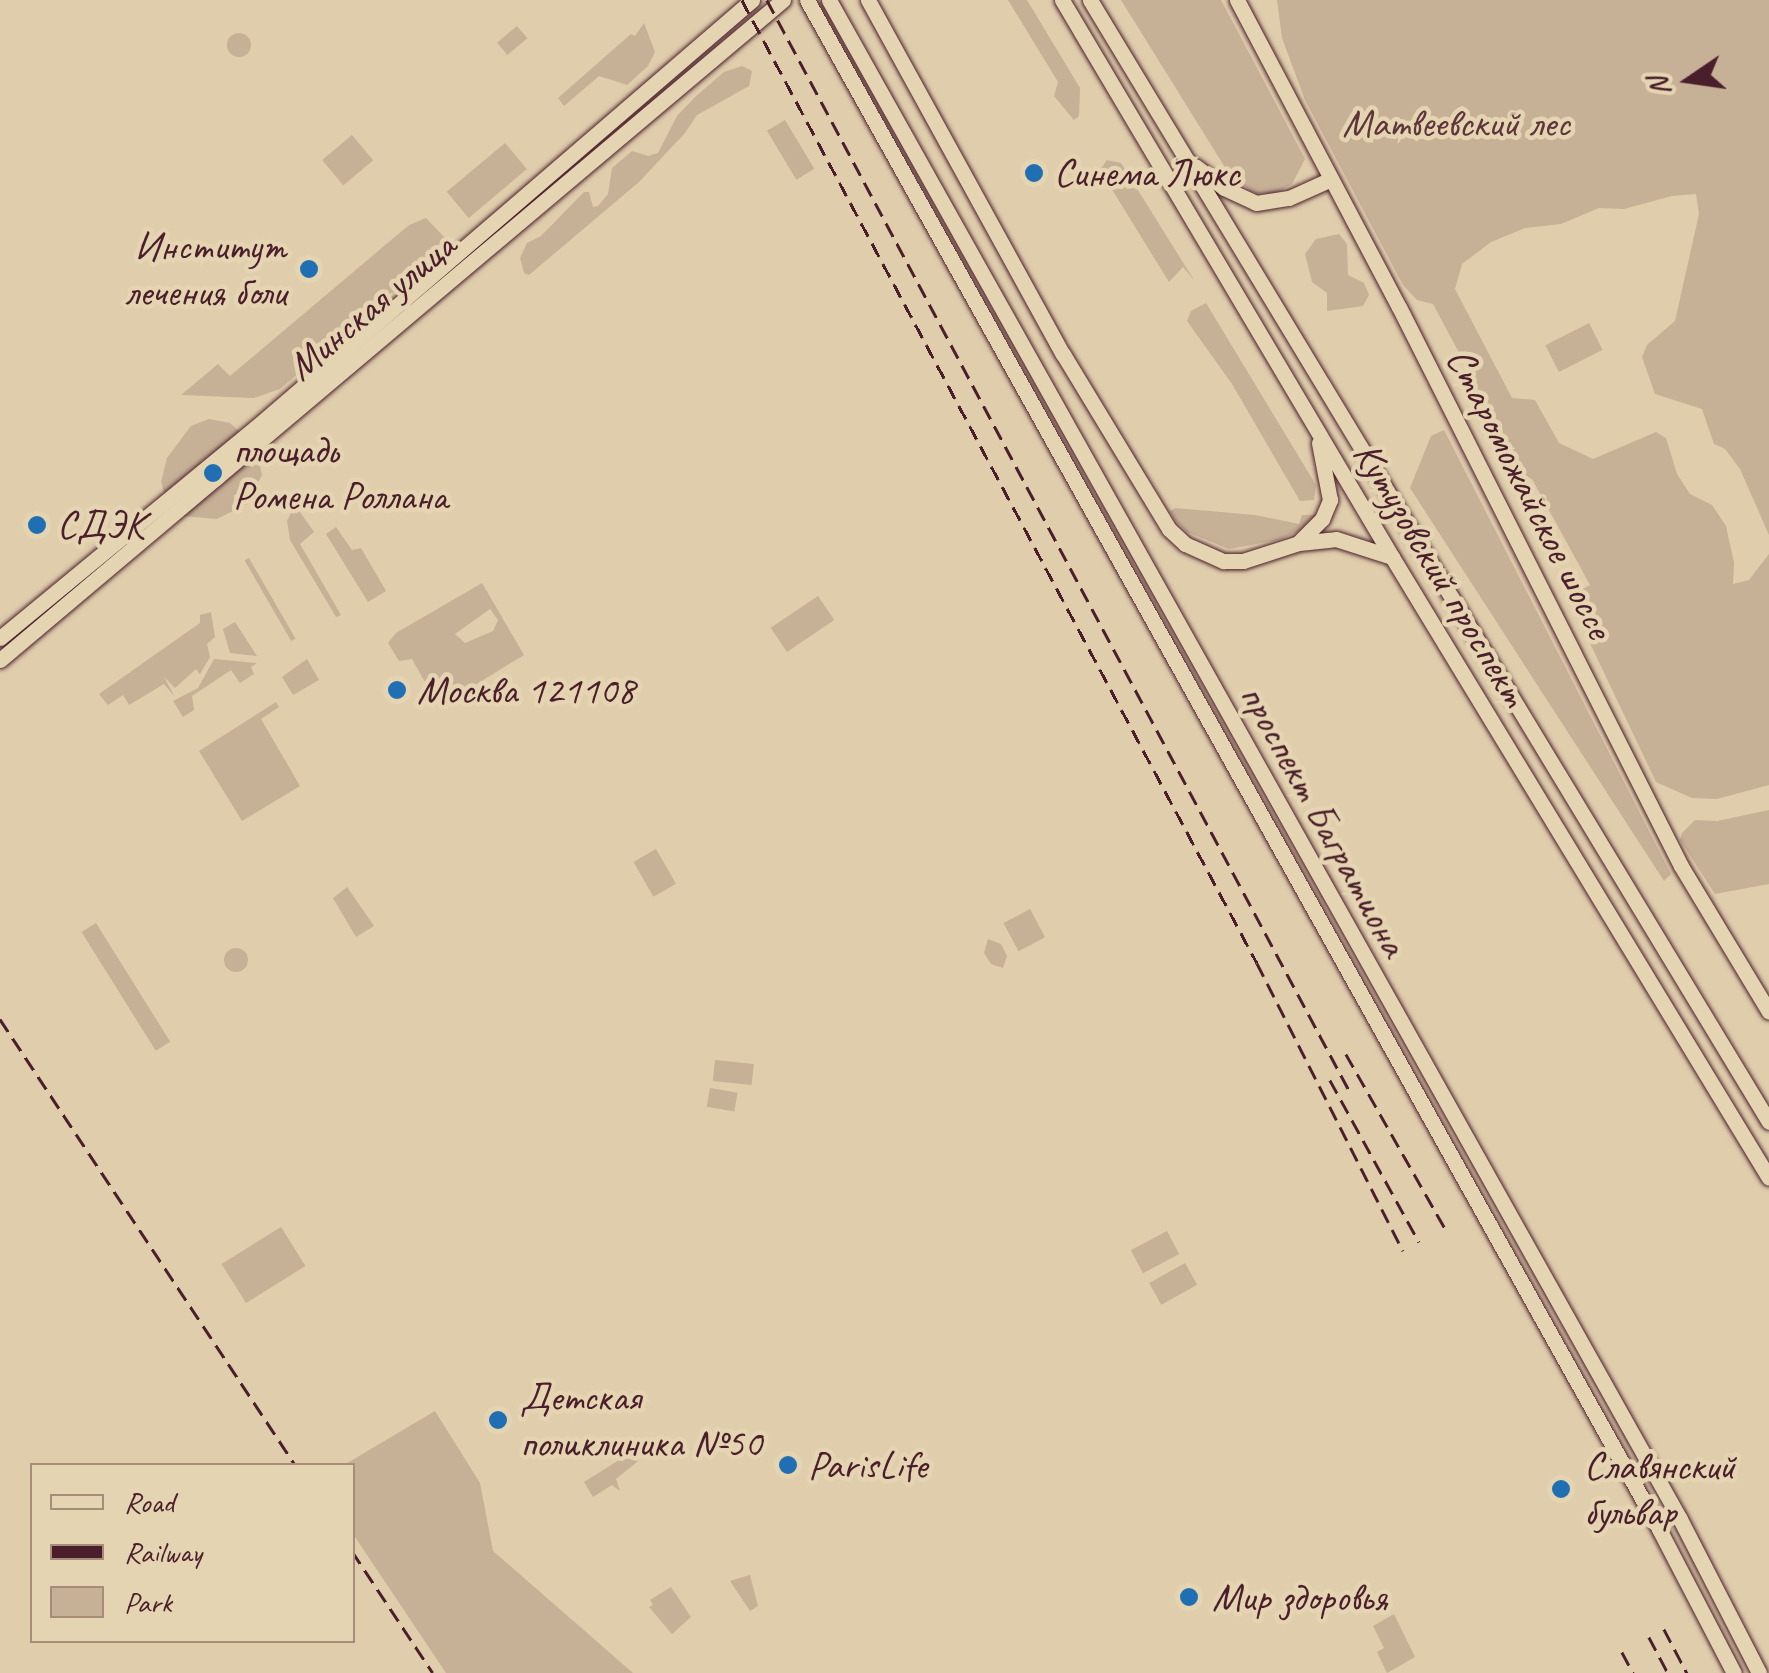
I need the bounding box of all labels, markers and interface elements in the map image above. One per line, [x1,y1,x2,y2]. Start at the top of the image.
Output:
north arrow [1639,30,1739,130]
text: N [1640,74,1678,99]
park label: Матвеевский лес [1342,99,1570,147]
place label: Синема Люкс [1054,149,1240,197]
marker: Синема Люкс [1023,162,1045,184]
place label: Институт лечения боли [121,222,286,316]
street label: Минская улица [277,222,465,390]
marker: Институт лечения боли [296,256,322,282]
street label: Староможайское шоссе [1435,339,1625,647]
place label: площадь Ромена Роллана [233,426,447,520]
street label: Кутузовский проспект [1343,433,1539,715]
marker: площадь Ромена Роллана [202,462,224,484]
place label: СДЭК [57,501,145,549]
marker: СДЭК [26,514,48,536]
place label: Москва 121108 [417,666,635,714]
street label: проспект Багратиона [1231,678,1417,962]
marker: Москва 121108 [386,679,408,701]
place label: Детская поликлиника №50 [520,1373,762,1467]
marker: Детская поликлиника №50 [485,1407,511,1433]
place label: ParisLife [808,1441,927,1489]
place label: Славянский бульвар [1584,1442,1735,1536]
marker: ParisLife [777,1454,799,1476]
legend [30,1463,355,1643]
marker: Славянский бульвар [1548,1476,1574,1502]
text: Road [124,1483,174,1521]
text: Railway [124,1533,202,1571]
place label: Мир здоровья [1212,1573,1384,1621]
text: Park [124,1583,172,1621]
marker: Мир здоровья [1176,1584,1202,1610]

